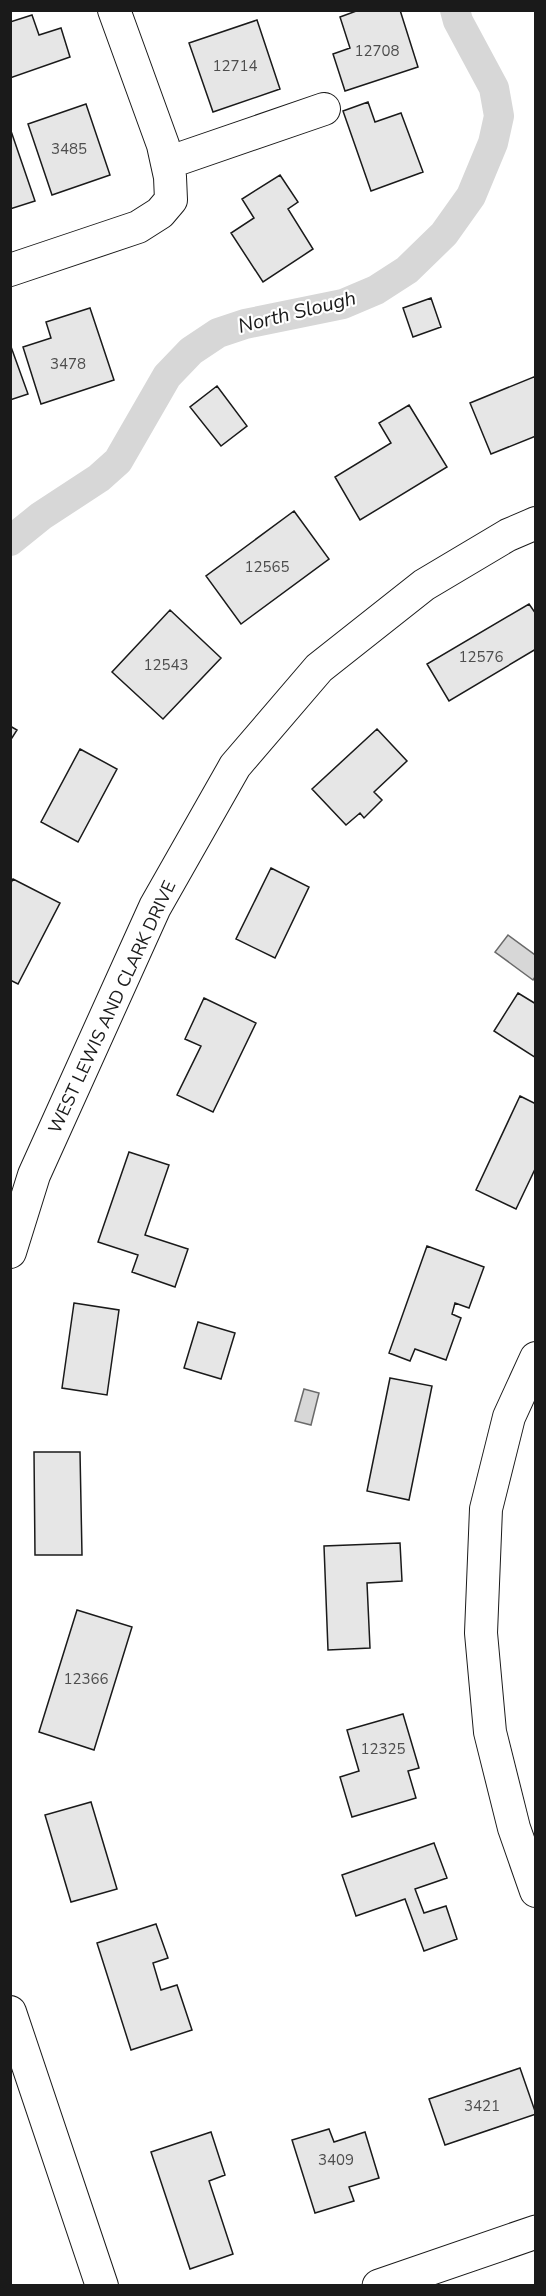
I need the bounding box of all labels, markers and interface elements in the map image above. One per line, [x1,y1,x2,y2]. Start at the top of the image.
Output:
house number: 12708 [354,41,400,61]
house number: 12714 [212,56,258,76]
house number: 3485 [51,139,87,159]
water label: North Slough [235,284,359,340]
house number: 3478 [50,354,86,374]
house number: 12565 [244,557,290,577]
house number: 12576 [458,647,504,667]
house number: 12543 [143,655,189,675]
street label: WEST LEWIS AND CLARK DRIVE [43,877,181,1137]
house number: 12366 [63,1669,109,1689]
house number: 12325 [360,1739,406,1759]
house number: 3421 [464,2096,500,2116]
house number: 3409 [318,2150,354,2170]

